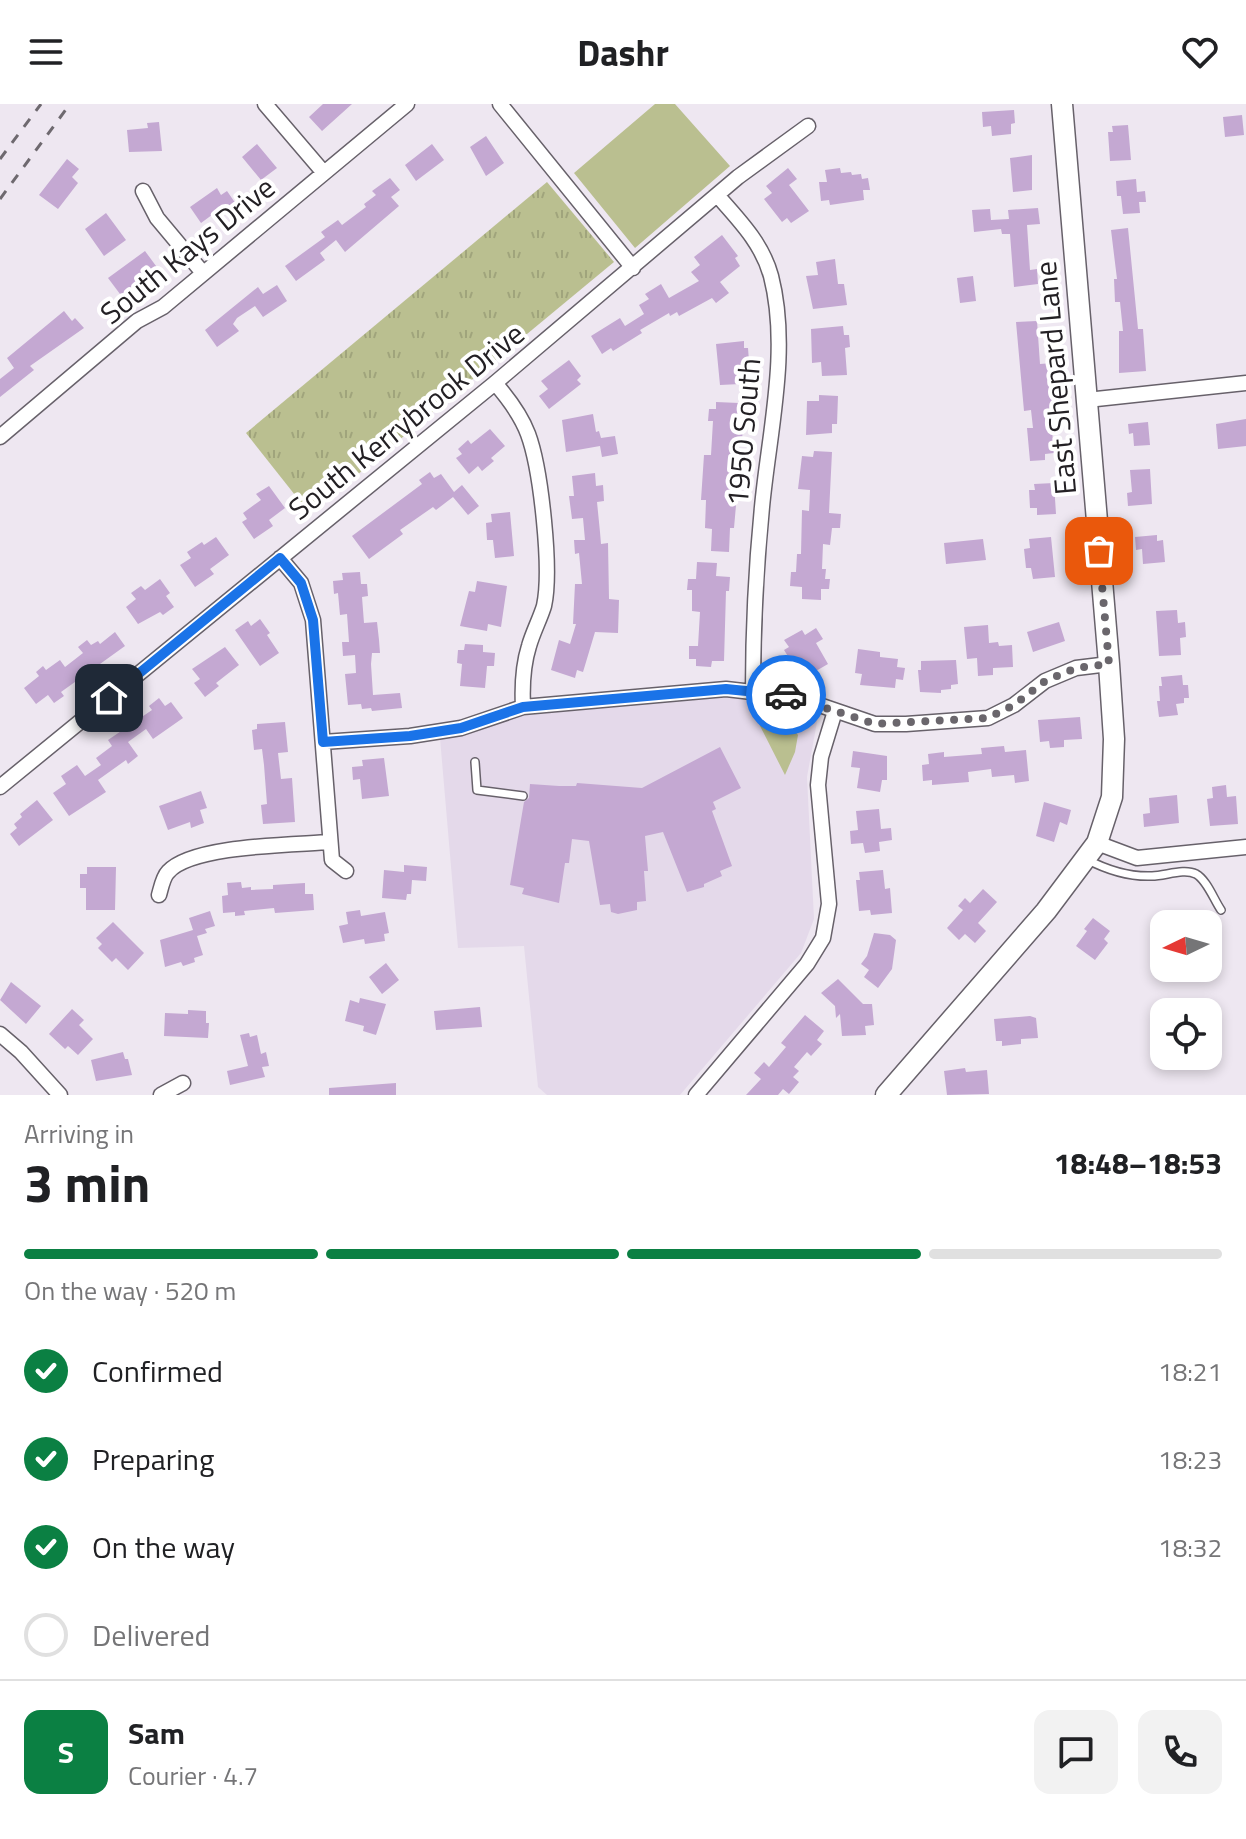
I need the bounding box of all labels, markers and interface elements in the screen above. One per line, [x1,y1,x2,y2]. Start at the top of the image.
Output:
text: Dashr [577,25,669,80]
icon: menu [24,30,68,74]
icon: heart [1178,30,1222,74]
street label: South Kays Drive [89,165,285,335]
street label: East Shepard Lane [1022,259,1088,497]
street label: South Kerrybrook Drive [278,311,534,531]
street label: 1950 South [714,356,772,508]
pin [1065,517,1133,585]
icon: bag [1077,529,1121,573]
courier [746,655,826,735]
pin [75,664,143,732]
icon: car [764,673,808,717]
icon: home [87,676,131,720]
north arrow [1150,910,1222,982]
map controls [1150,910,1222,1070]
button: locate [1150,998,1222,1070]
text: Arriving in [24,1114,134,1153]
text: 18:48–18:53 [1054,1140,1222,1186]
text: 3 min [24,1143,150,1222]
text: On the way · 520 m [24,1271,236,1310]
text: Confirmed [92,1348,223,1394]
icon: check [24,1349,68,1393]
text: 18:21 [1158,1352,1222,1391]
text: Preparing [92,1436,214,1482]
icon: check [24,1437,68,1481]
text: 18:23 [1158,1440,1222,1479]
text: On the way [92,1524,235,1570]
icon: check [24,1525,68,1569]
text: 18:32 [1158,1528,1222,1567]
text: Delivered [92,1612,210,1658]
text: Sam [128,1710,185,1756]
button: chat [1034,1710,1118,1794]
button: phone [1138,1710,1222,1794]
text: S [58,1729,74,1775]
text: Courier · 4.7 [128,1756,258,1795]

